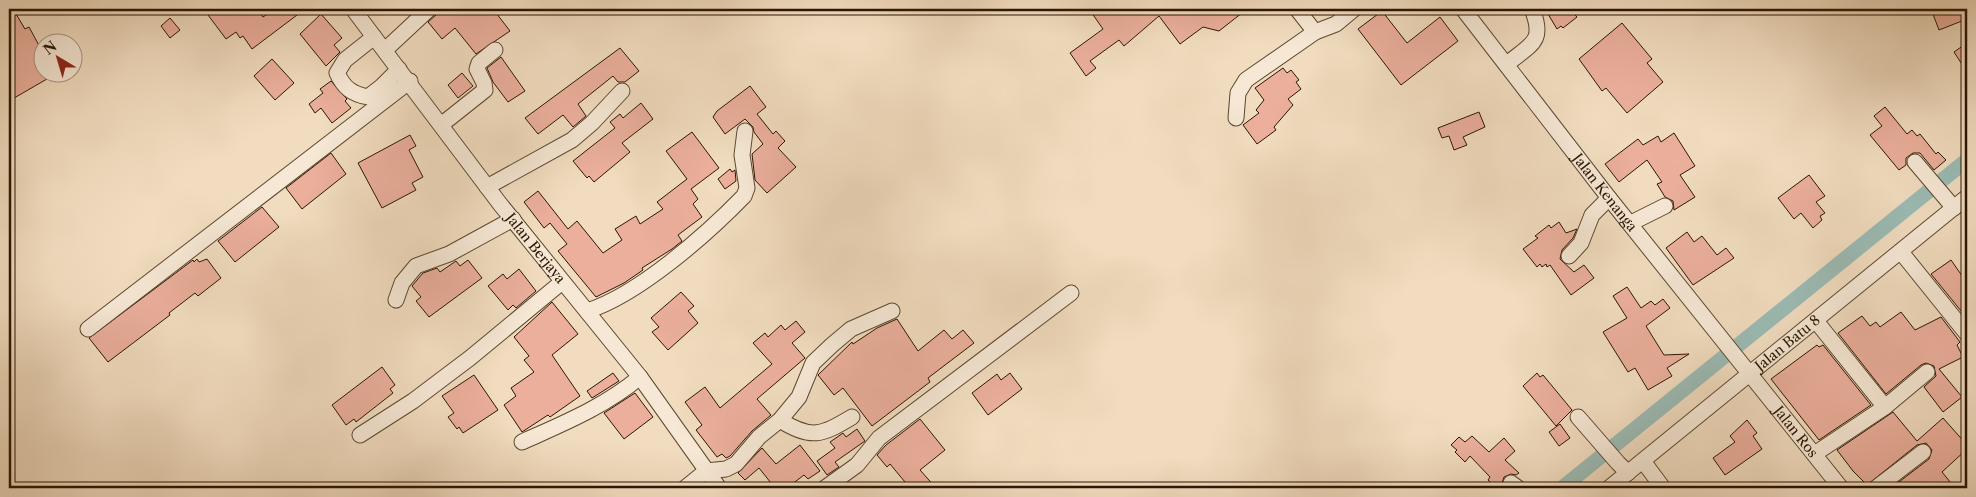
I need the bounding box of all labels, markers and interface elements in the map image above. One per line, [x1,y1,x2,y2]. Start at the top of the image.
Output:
north arrow [32,32,82,82]
text: N [40,37,60,59]
street label: Jalan Kenanga [1568,148,1642,236]
street label: Jalan Berjaya [501,208,570,288]
street label: Jalan Batu 8 [1750,311,1824,376]
street label: Jalan Ros [1769,401,1822,461]

